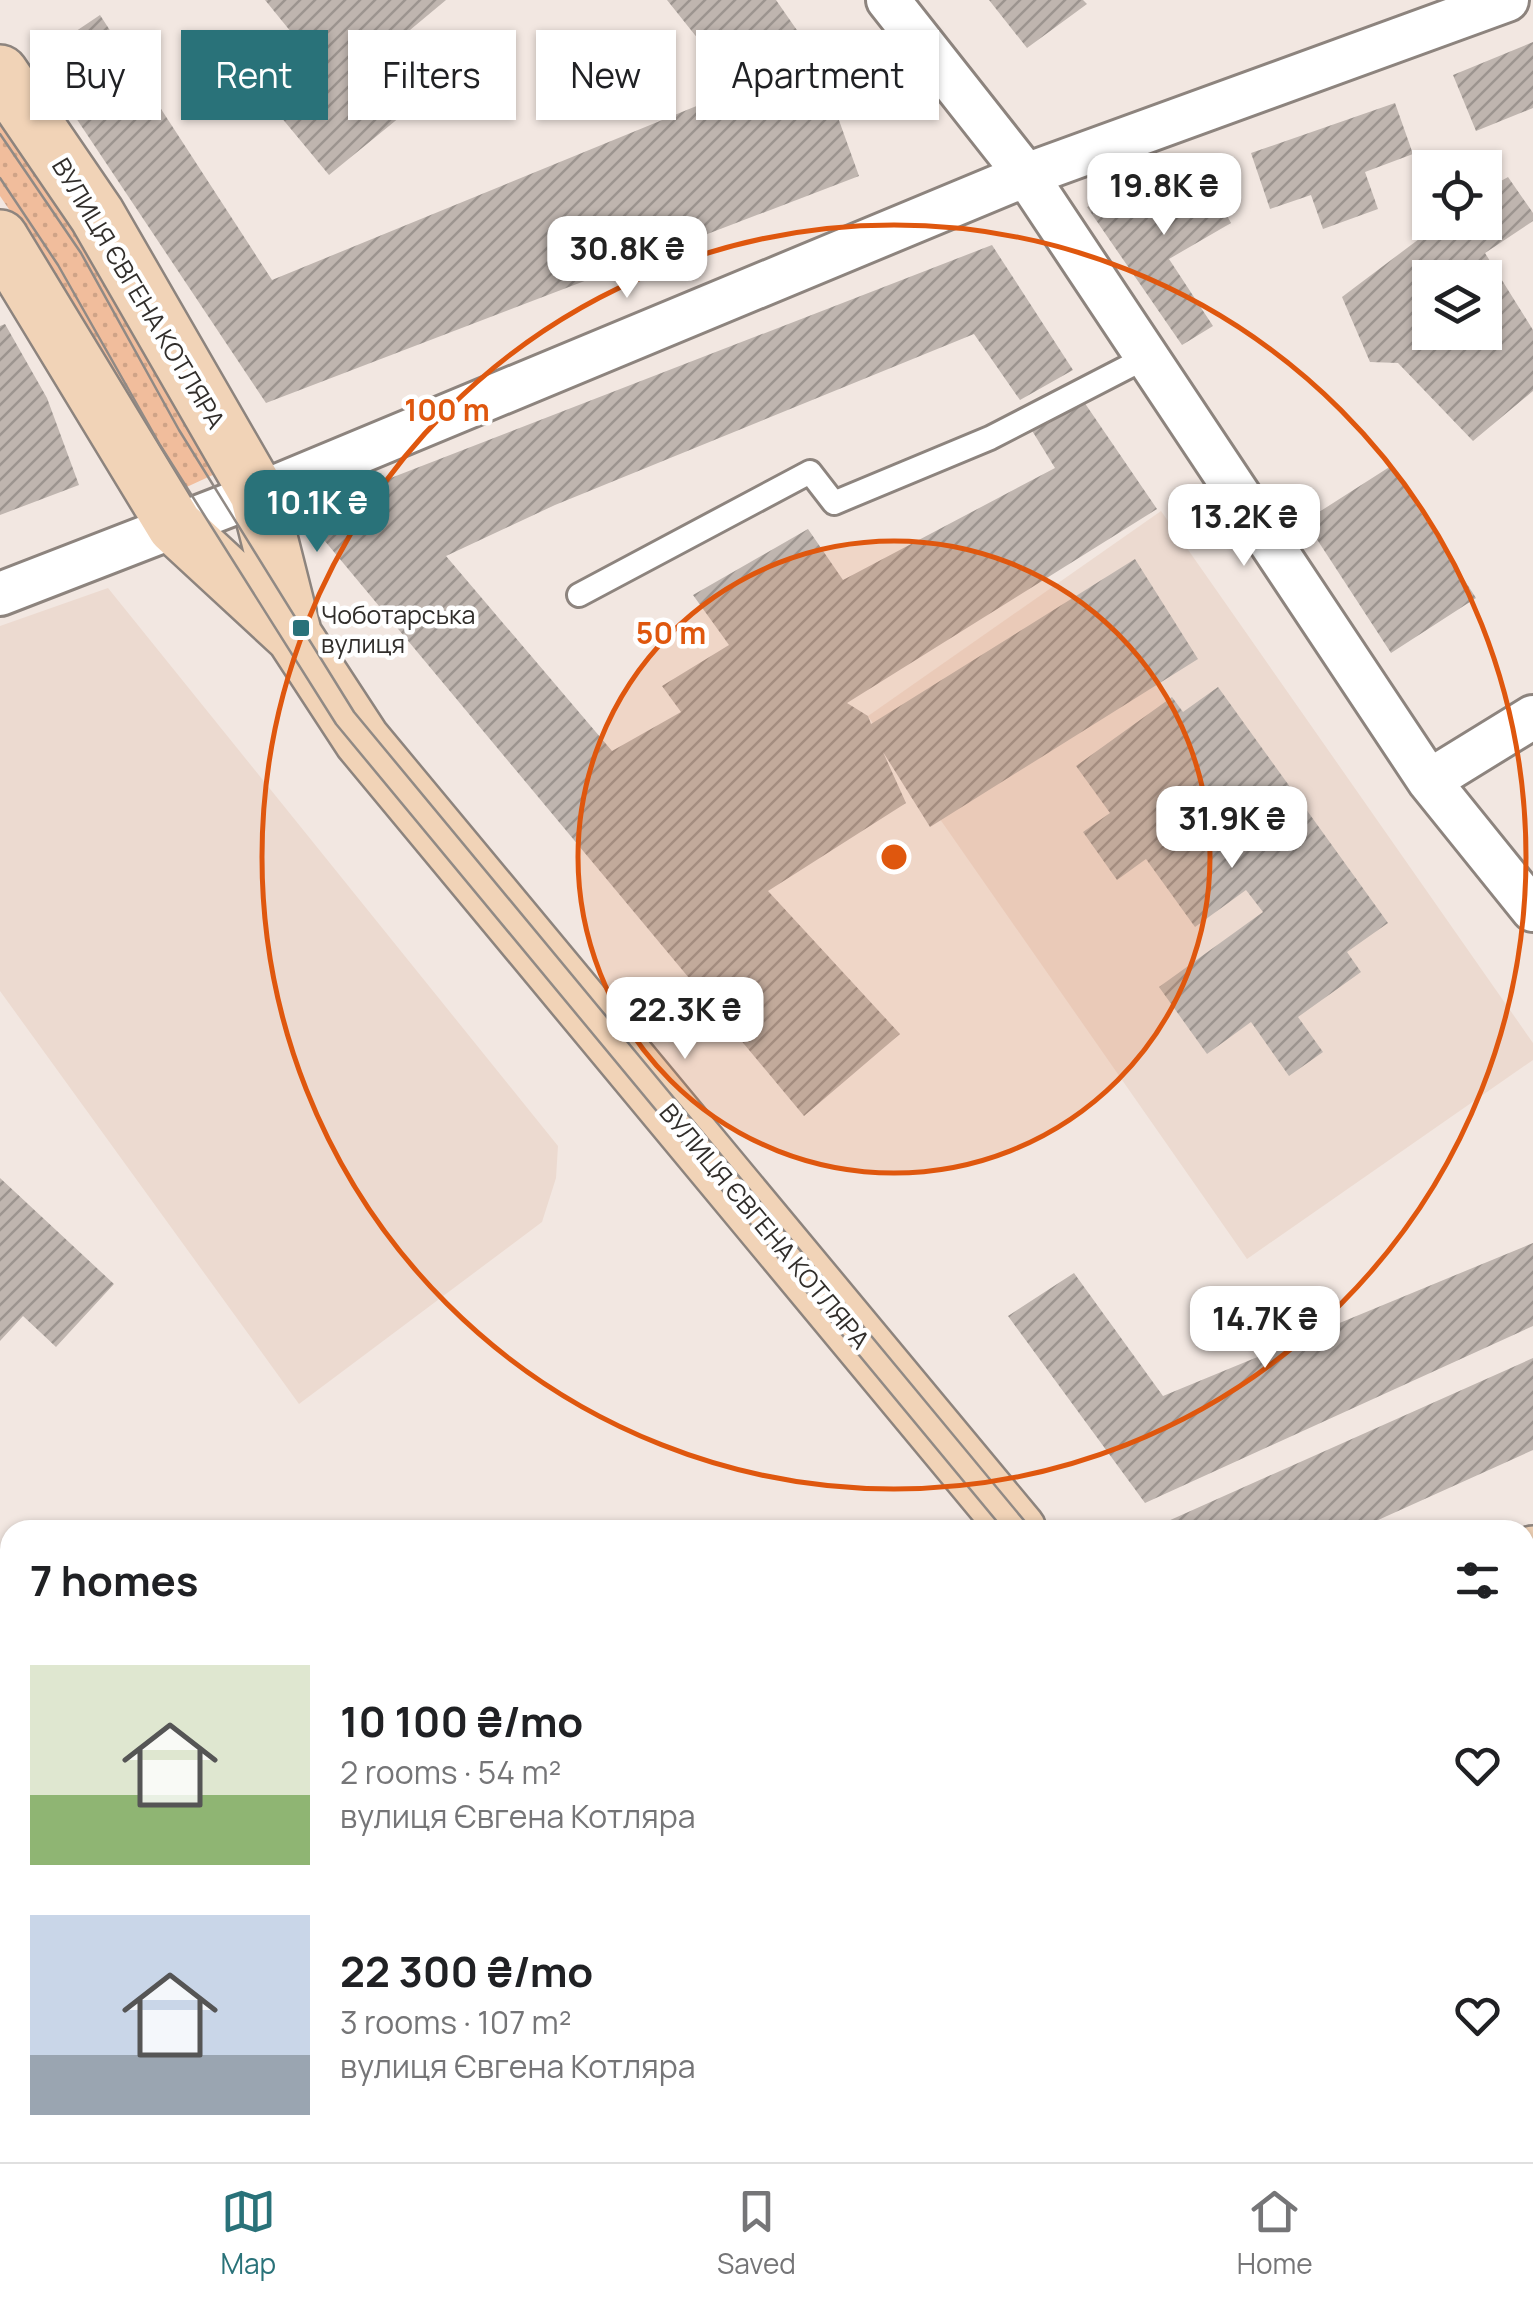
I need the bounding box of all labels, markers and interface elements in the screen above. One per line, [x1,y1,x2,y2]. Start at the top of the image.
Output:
chip: Buy [30,30,161,120]
chip: Rent [181,30,328,120]
chip: Filters [348,30,516,120]
chip: New [536,30,676,120]
chip: Apartment [696,30,939,120]
map controls [1412,150,1502,350]
button: locate [1412,150,1502,240]
street label: ВУЛИЦЯ ЄВГЕНА КОТЛЯРА [44,151,234,435]
pin: 19.8K ₴ [1072,153,1256,238]
text: 19.8K ₴ [1109,163,1219,207]
pin: 30.8K ₴ [535,216,719,301]
text: 30.8K ₴ [569,226,685,270]
button: layers [1412,260,1502,350]
text: 100 m [404,389,490,430]
pin: 10.1K ₴ [225,470,409,555]
text: 10.1K ₴ [266,480,368,524]
pin: 13.2K ₴ [1152,484,1336,569]
text: 13.2K ₴ [1190,494,1298,538]
place label: Чоботарська вулиця [321,597,475,661]
text: 50 m [636,612,706,653]
marker: Чоботарська вулиця [290,617,312,639]
pin: 31.9K ₴ [1140,786,1324,871]
text: 31.9K ₴ [1178,796,1286,840]
centre of rings [876,839,912,875]
pin: 22.3K ₴ [593,977,777,1062]
text: 22.3K ₴ [629,987,741,1031]
street label: ВУЛИЦЯ ЄВГЕНА КОТЛЯРА [652,1096,878,1356]
pin: 14.7K ₴ [1173,1286,1357,1371]
text: 14.7K ₴ [1212,1296,1318,1340]
text: 7 homes [30,1551,198,1609]
icon: filters [1450,1553,1505,1608]
text: 10 100 ₴/mo [340,1692,583,1750]
icon: home [110,1705,230,1825]
icon: heart [1450,1738,1505,1793]
text: 2 rooms · 54 m² [340,1750,561,1794]
text: вулиця Євгена Котляра [340,1794,696,1838]
text: 22 300 ₴/mo [340,1942,593,2000]
icon: home [110,1955,230,2075]
icon: heart [1450,1988,1505,2043]
text: 3 rooms · 107 m² [340,2000,572,2044]
text: вулиця Євгена Котляра [340,2044,696,2088]
tab: Map [220,2184,276,2282]
tab: Saved [717,2184,796,2282]
tab: Home [1237,2184,1313,2282]

